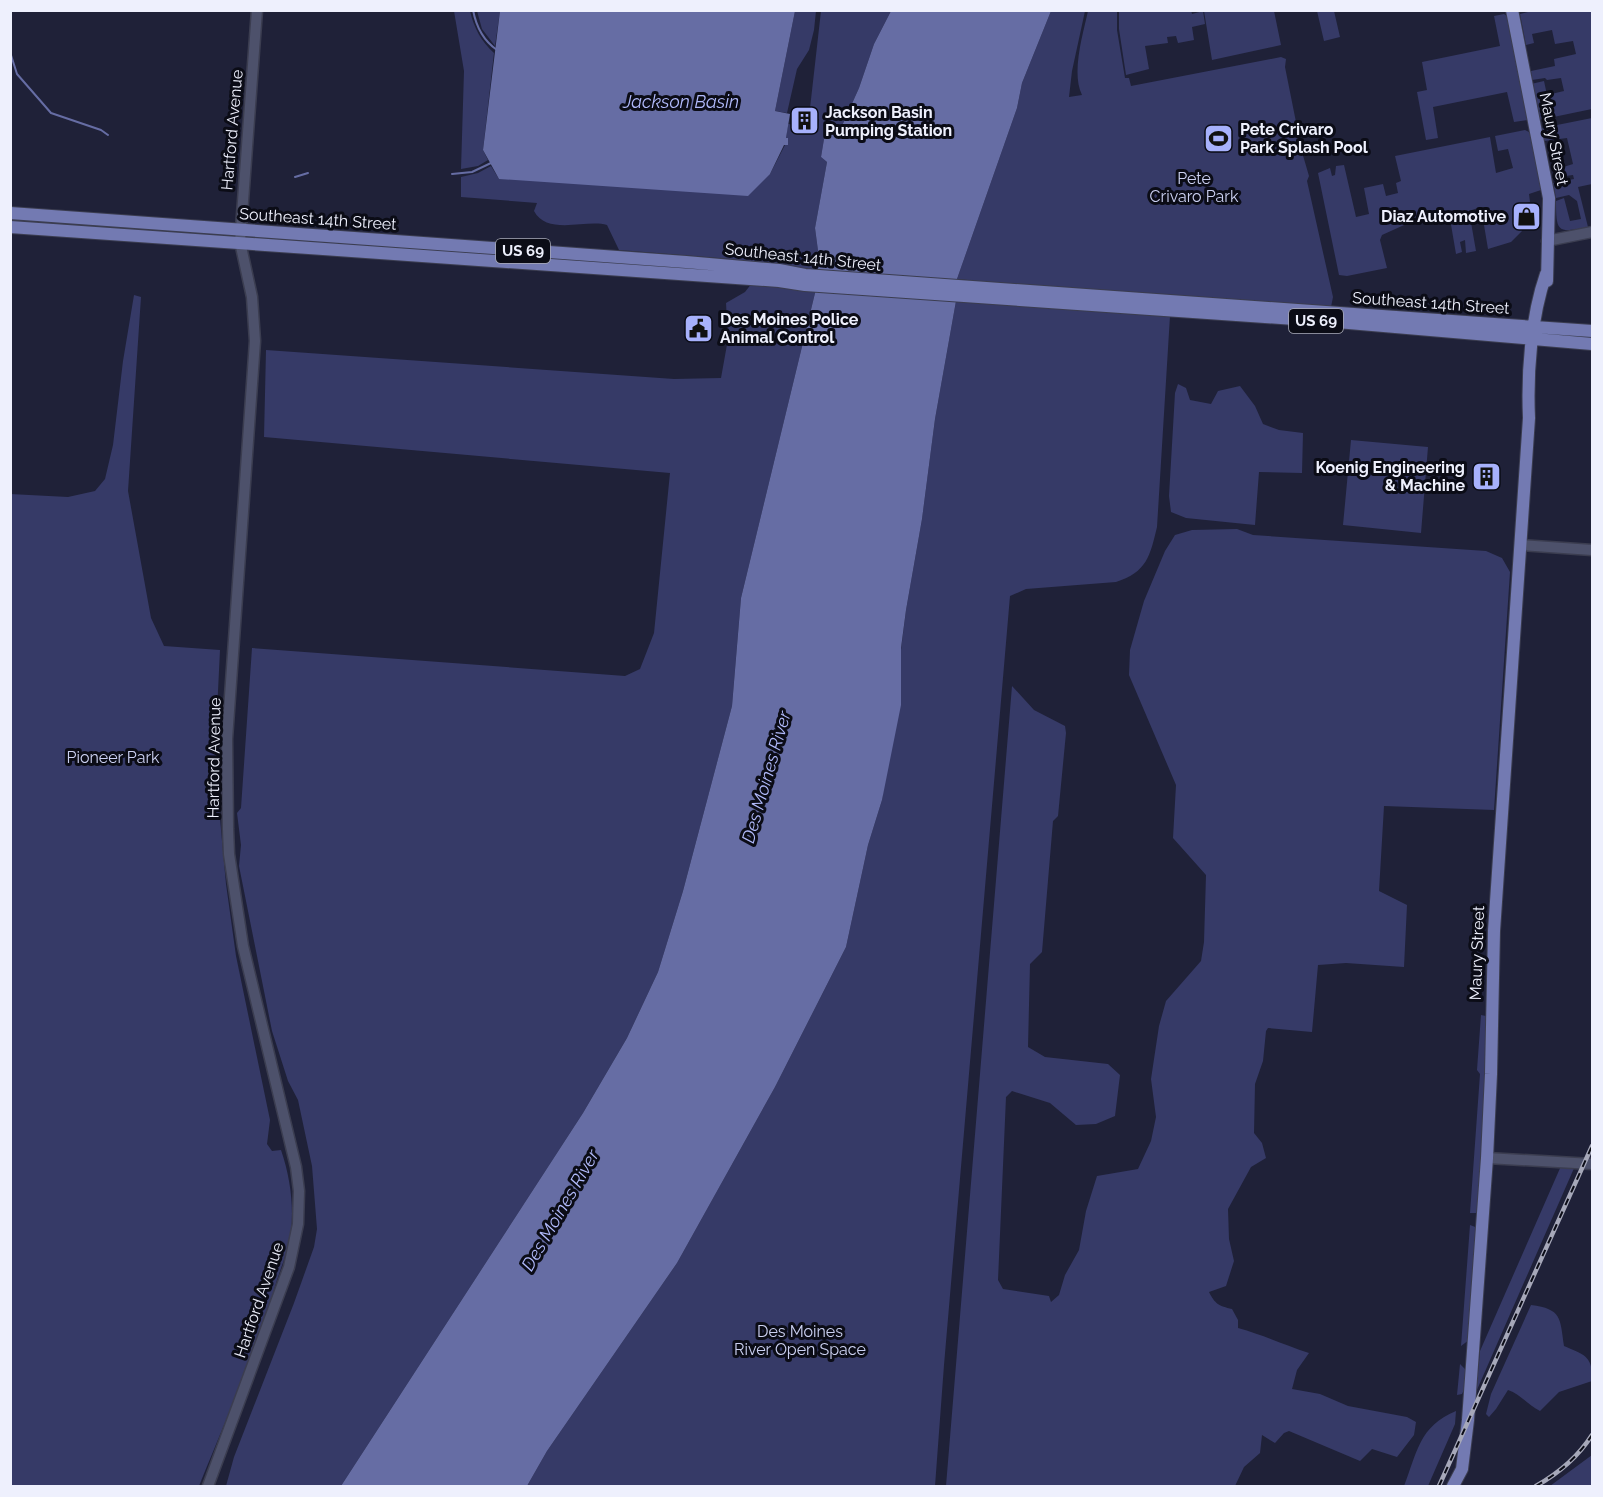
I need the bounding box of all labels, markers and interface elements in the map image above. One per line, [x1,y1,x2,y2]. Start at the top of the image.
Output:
street label: Hartford Avenue [217,69,247,191]
water label: Jackson Basin [622,91,739,112]
street label: Maury Street [1536,91,1572,188]
place label: Jackson Basin Pumping Station [825,103,952,140]
building icon: Jackson Basin Pumping Station [788,105,820,137]
place label: Pete Crivaro Park Splash Pool [1240,120,1369,157]
sports icon: Pete Crivaro Park Splash Pool [1203,122,1235,154]
park label: Pete Crivaro Park [1150,169,1239,206]
shop icon: Diaz Automotive [1511,200,1543,232]
street label: Southeast 14th Street [239,204,398,234]
place label: Diaz Automotive [1381,207,1506,226]
road number: US 69 [496,239,550,263]
street label: Southeast 14th Street [724,239,883,275]
street label: Southeast 14th Street [1352,288,1511,318]
road number: US 69 [1289,309,1343,333]
place label: Des Moines Police Animal Control [720,310,859,347]
public building icon: Des Moines Police Animal Control [683,312,715,344]
place label: Koenig Engineering & Machine [1315,458,1465,495]
building icon: Koenig Engineering & Machine [1470,460,1502,492]
street label: Hartford Avenue [203,697,225,819]
water label: Des Moines River [737,708,795,845]
park label: Pioneer Park [66,748,160,767]
street label: Maury Street [1466,905,1488,1001]
water label: Des Moines River [517,1145,604,1274]
street label: Hartford Avenue [230,1240,288,1360]
park label: Des Moines River Open Space [734,1322,866,1359]

